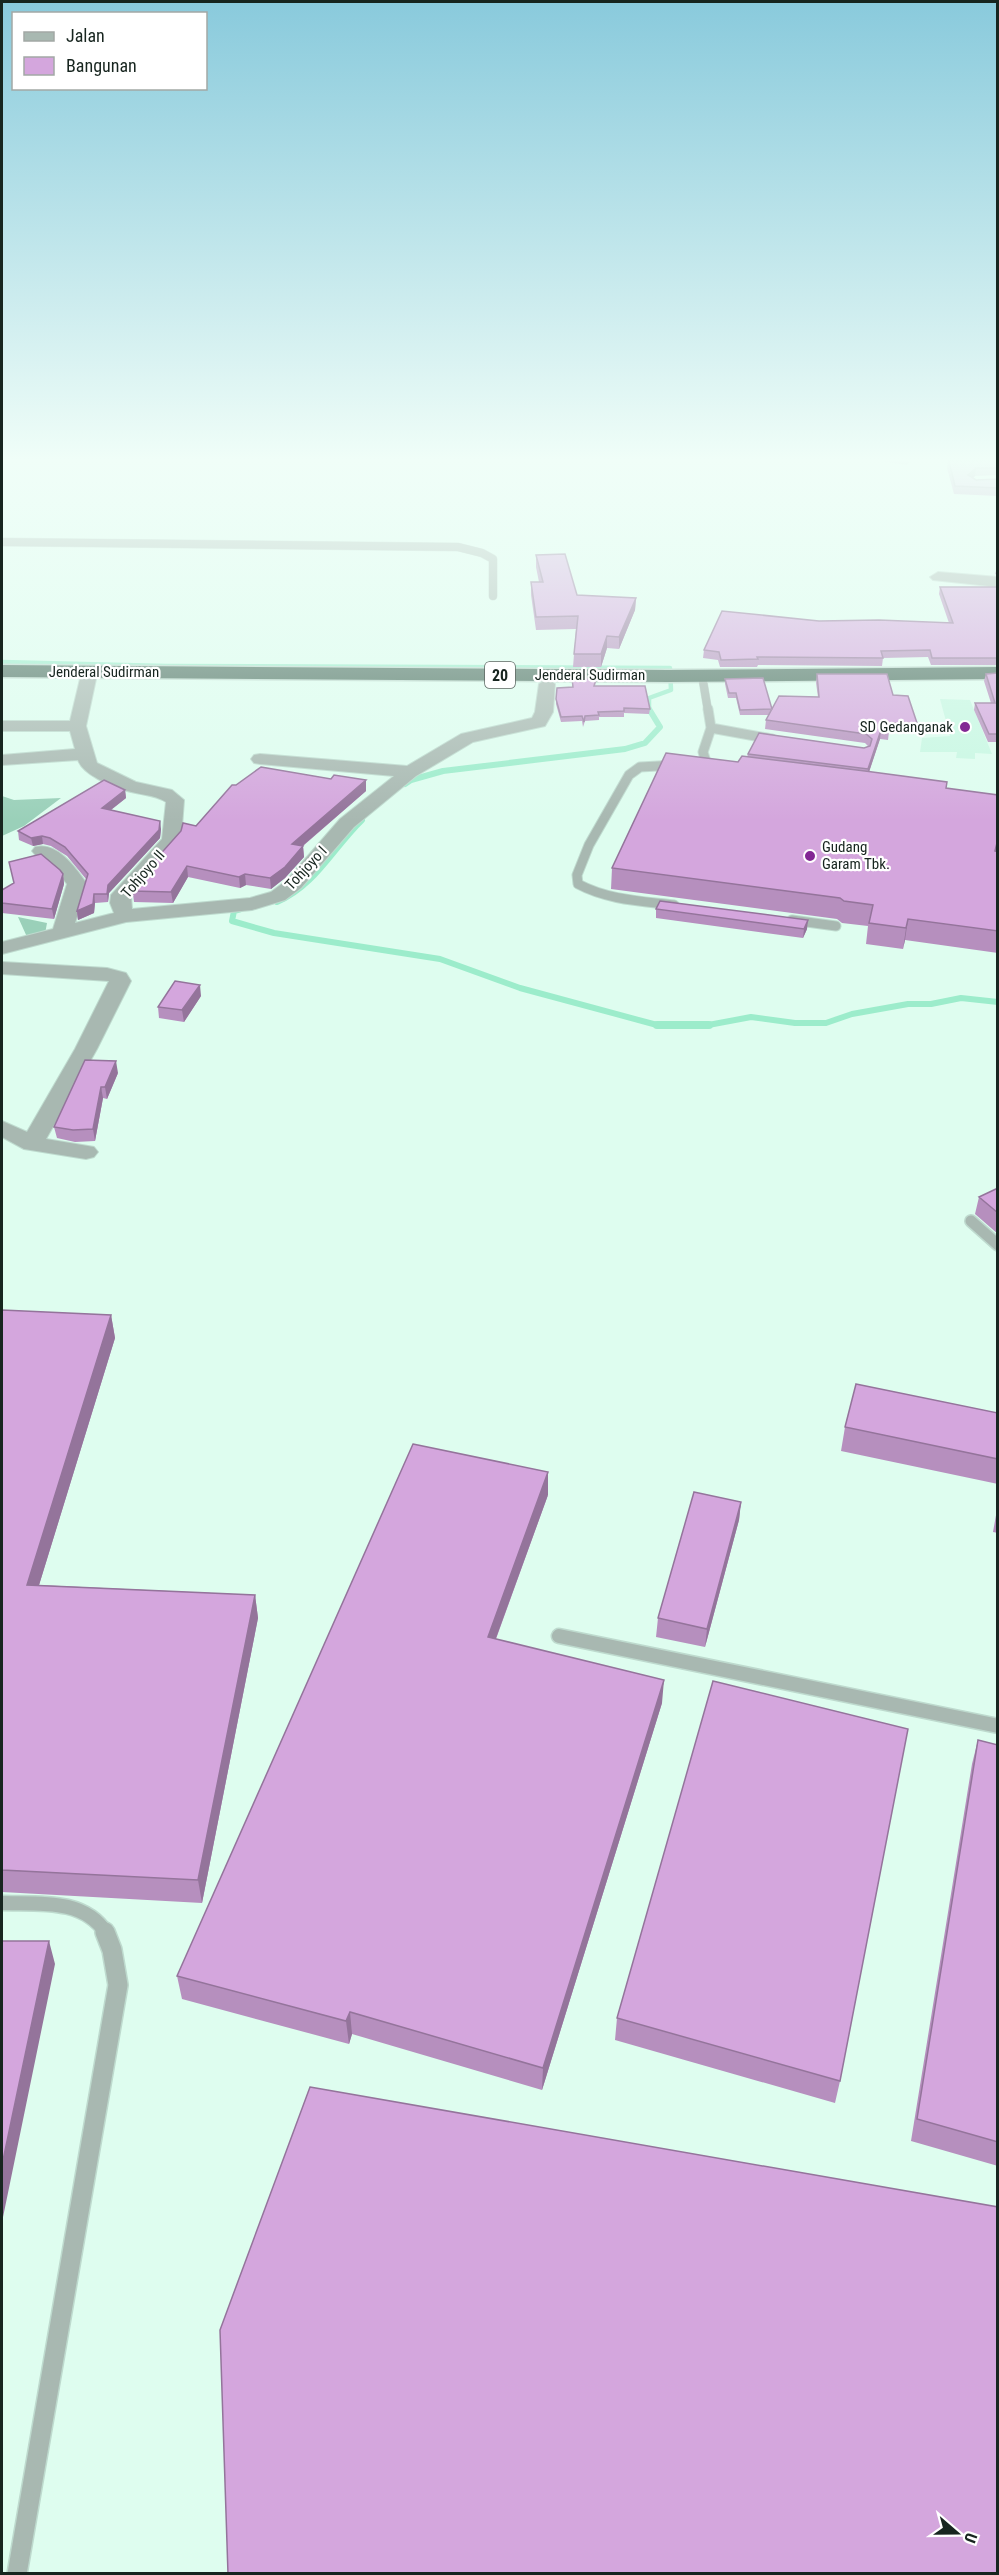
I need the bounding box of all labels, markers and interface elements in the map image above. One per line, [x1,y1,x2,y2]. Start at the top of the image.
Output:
legend [12,12,207,90]
text: Jalan [66,25,105,46]
text: Bangunan [66,55,137,76]
road number: 20 [485,662,515,688]
street label: Jenderal Sudirman [49,663,159,681]
street label: Jenderal Sudirman [535,666,645,684]
place label: SD Gedanganak [860,718,953,736]
marker: SD Gedanganak [958,720,972,734]
place label: Gudang Garam Tbk. [822,838,890,873]
street label: Tohjoyo I [281,842,331,894]
street label: Tohjoyo II [117,846,169,902]
marker: Gudang Garam Tbk. [803,849,817,863]
north arrow [927,2503,987,2563]
text: U [960,2530,981,2546]

